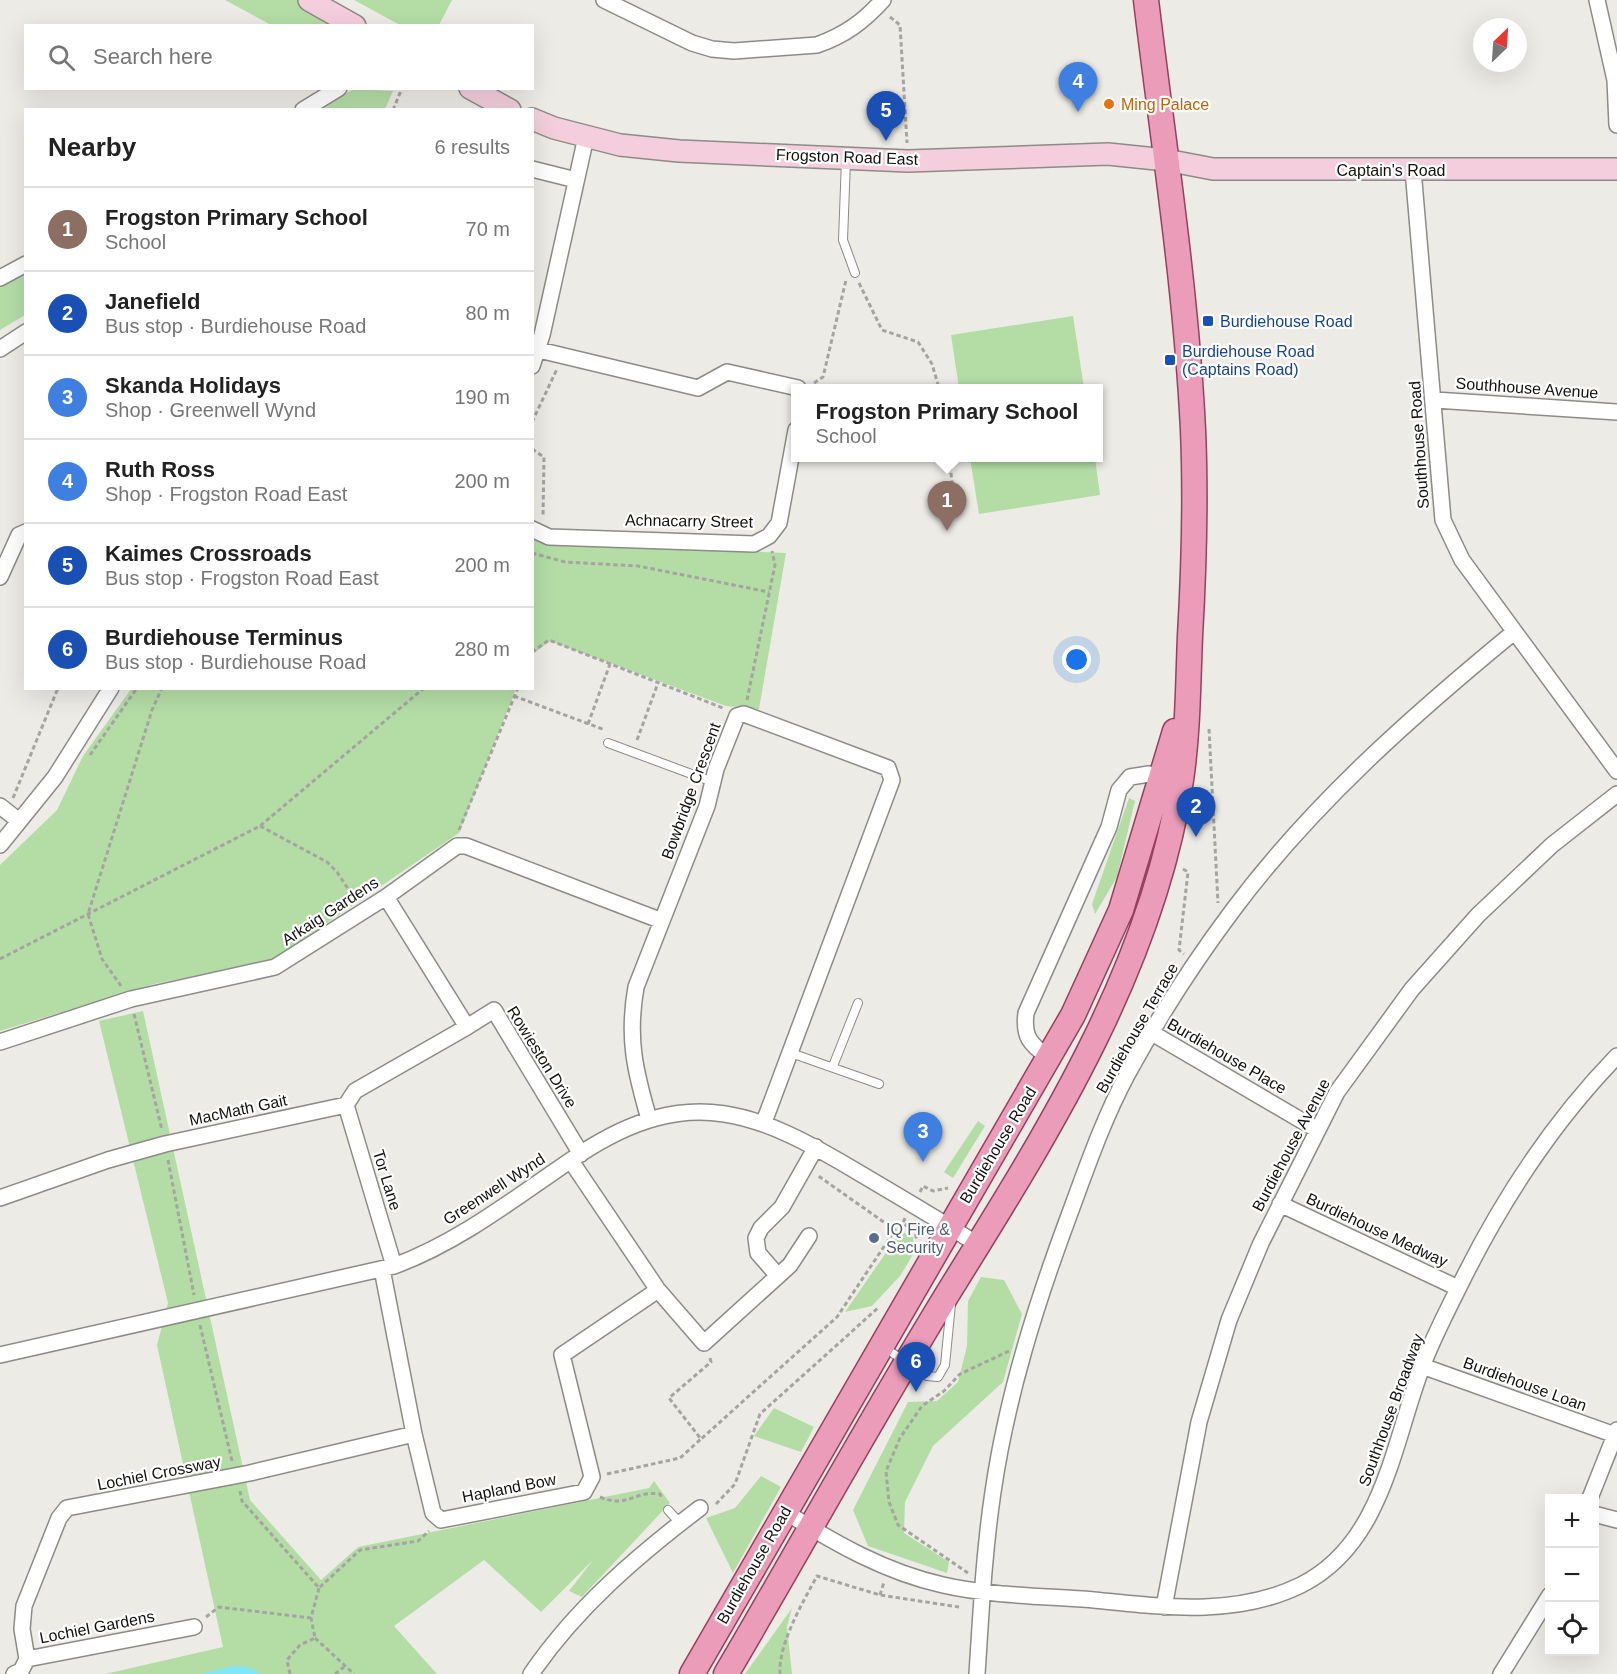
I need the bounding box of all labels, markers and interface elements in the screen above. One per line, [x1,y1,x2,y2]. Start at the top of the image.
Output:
north arrow [1473,18,1527,72]
search box [24,24,534,90]
icon: search [45,41,78,74]
text: Search here [93,44,213,69]
pin: 4 [1058,63,1098,112]
pin: 5 [866,92,906,141]
place label: Ming Palace [1121,96,1209,113]
marker: Ming Palace [1102,97,1116,111]
text: Nearby [48,132,136,162]
text: 6 results [434,136,510,158]
street label: Frogston Road East [776,146,919,168]
street label: Captain's Road [1337,162,1445,179]
text: Frogston Primary School [105,205,368,230]
text: 1 [62,218,73,240]
text: 70 m [466,218,510,240]
text: School [105,231,166,253]
text: Janefield [105,289,200,314]
text: 2 [62,302,73,324]
text: 80 m [466,302,510,324]
place label: Burdiehouse Road [1220,313,1353,330]
marker: Burdiehouse Road [1201,314,1215,328]
text: Bus stop · Burdiehouse Road [105,315,366,337]
place label: Burdiehouse Road (Captains Road) [1182,343,1315,378]
marker: Burdiehouse Road (Captains Road) [1163,353,1177,367]
text: Skanda Holidays [105,373,281,398]
street label: Southhouse Avenue [1455,375,1599,401]
street label: Southhouse Road [1406,381,1432,509]
popup [791,384,1103,462]
text: 3 [62,386,73,408]
text: 190 m [454,386,510,408]
text: Shop · Greenwell Wynd [105,399,316,421]
text: Frogston Primary School [816,399,1078,424]
text: School [816,425,877,447]
text: Ruth Ross [105,457,215,482]
text: 4 [62,470,73,492]
text: 200 m [454,470,510,492]
pin: 1 [928,482,966,531]
text: Shop · Frogston Road East [105,483,347,505]
street label: Achnacarry Street [625,511,754,531]
text: Kaimes Crossroads [105,541,312,566]
text: 5 [62,554,73,576]
text: 200 m [454,554,510,576]
text: Bus stop · Frogston Road East [105,567,378,589]
text: Burdiehouse Terminus [105,625,343,650]
text: 6 [62,638,73,660]
text: 280 m [454,638,510,660]
your location [1062,645,1091,674]
text: Bus stop · Burdiehouse Road [105,651,366,673]
street label: Bowbridge Crescent [658,720,724,862]
pin: 2 [1176,788,1216,837]
street label: Arkaig Gardens [279,874,381,948]
street label: Burdiehouse Terrace [1093,960,1181,1096]
street label: Rowieston Drive [504,1003,580,1111]
street label: Burdiehouse Place [1165,1015,1289,1097]
street label: Burdiehouse Avenue [1249,1076,1333,1214]
street label: Burdiehouse Road [957,1084,1039,1206]
street label: MacMath Gait [188,1091,289,1129]
pin: 3 [904,1112,942,1162]
street label: Tor Lane [370,1148,404,1212]
street label: Greenwell Wynd [440,1150,548,1228]
street label: Burdiehouse Medway [1304,1190,1450,1270]
place label: IQ Fire & Security [886,1221,950,1256]
marker: IQ Fire & Security [867,1231,881,1245]
street label: Southhouse Broadway [1355,1331,1427,1489]
pin: 6 [896,1342,936,1392]
street label: Burdiehouse Loan [1461,1354,1589,1414]
street label: Lochiel Crossway [96,1453,222,1493]
street label: Hapland Bow [461,1470,558,1505]
map controls [1545,1494,1599,1656]
button: + [1545,1494,1599,1548]
street label: Burdiehouse Road [714,1503,794,1627]
button: − [1545,1548,1599,1602]
button: locate [1545,1602,1599,1656]
street label: Lochiel Gardens [38,1608,156,1646]

